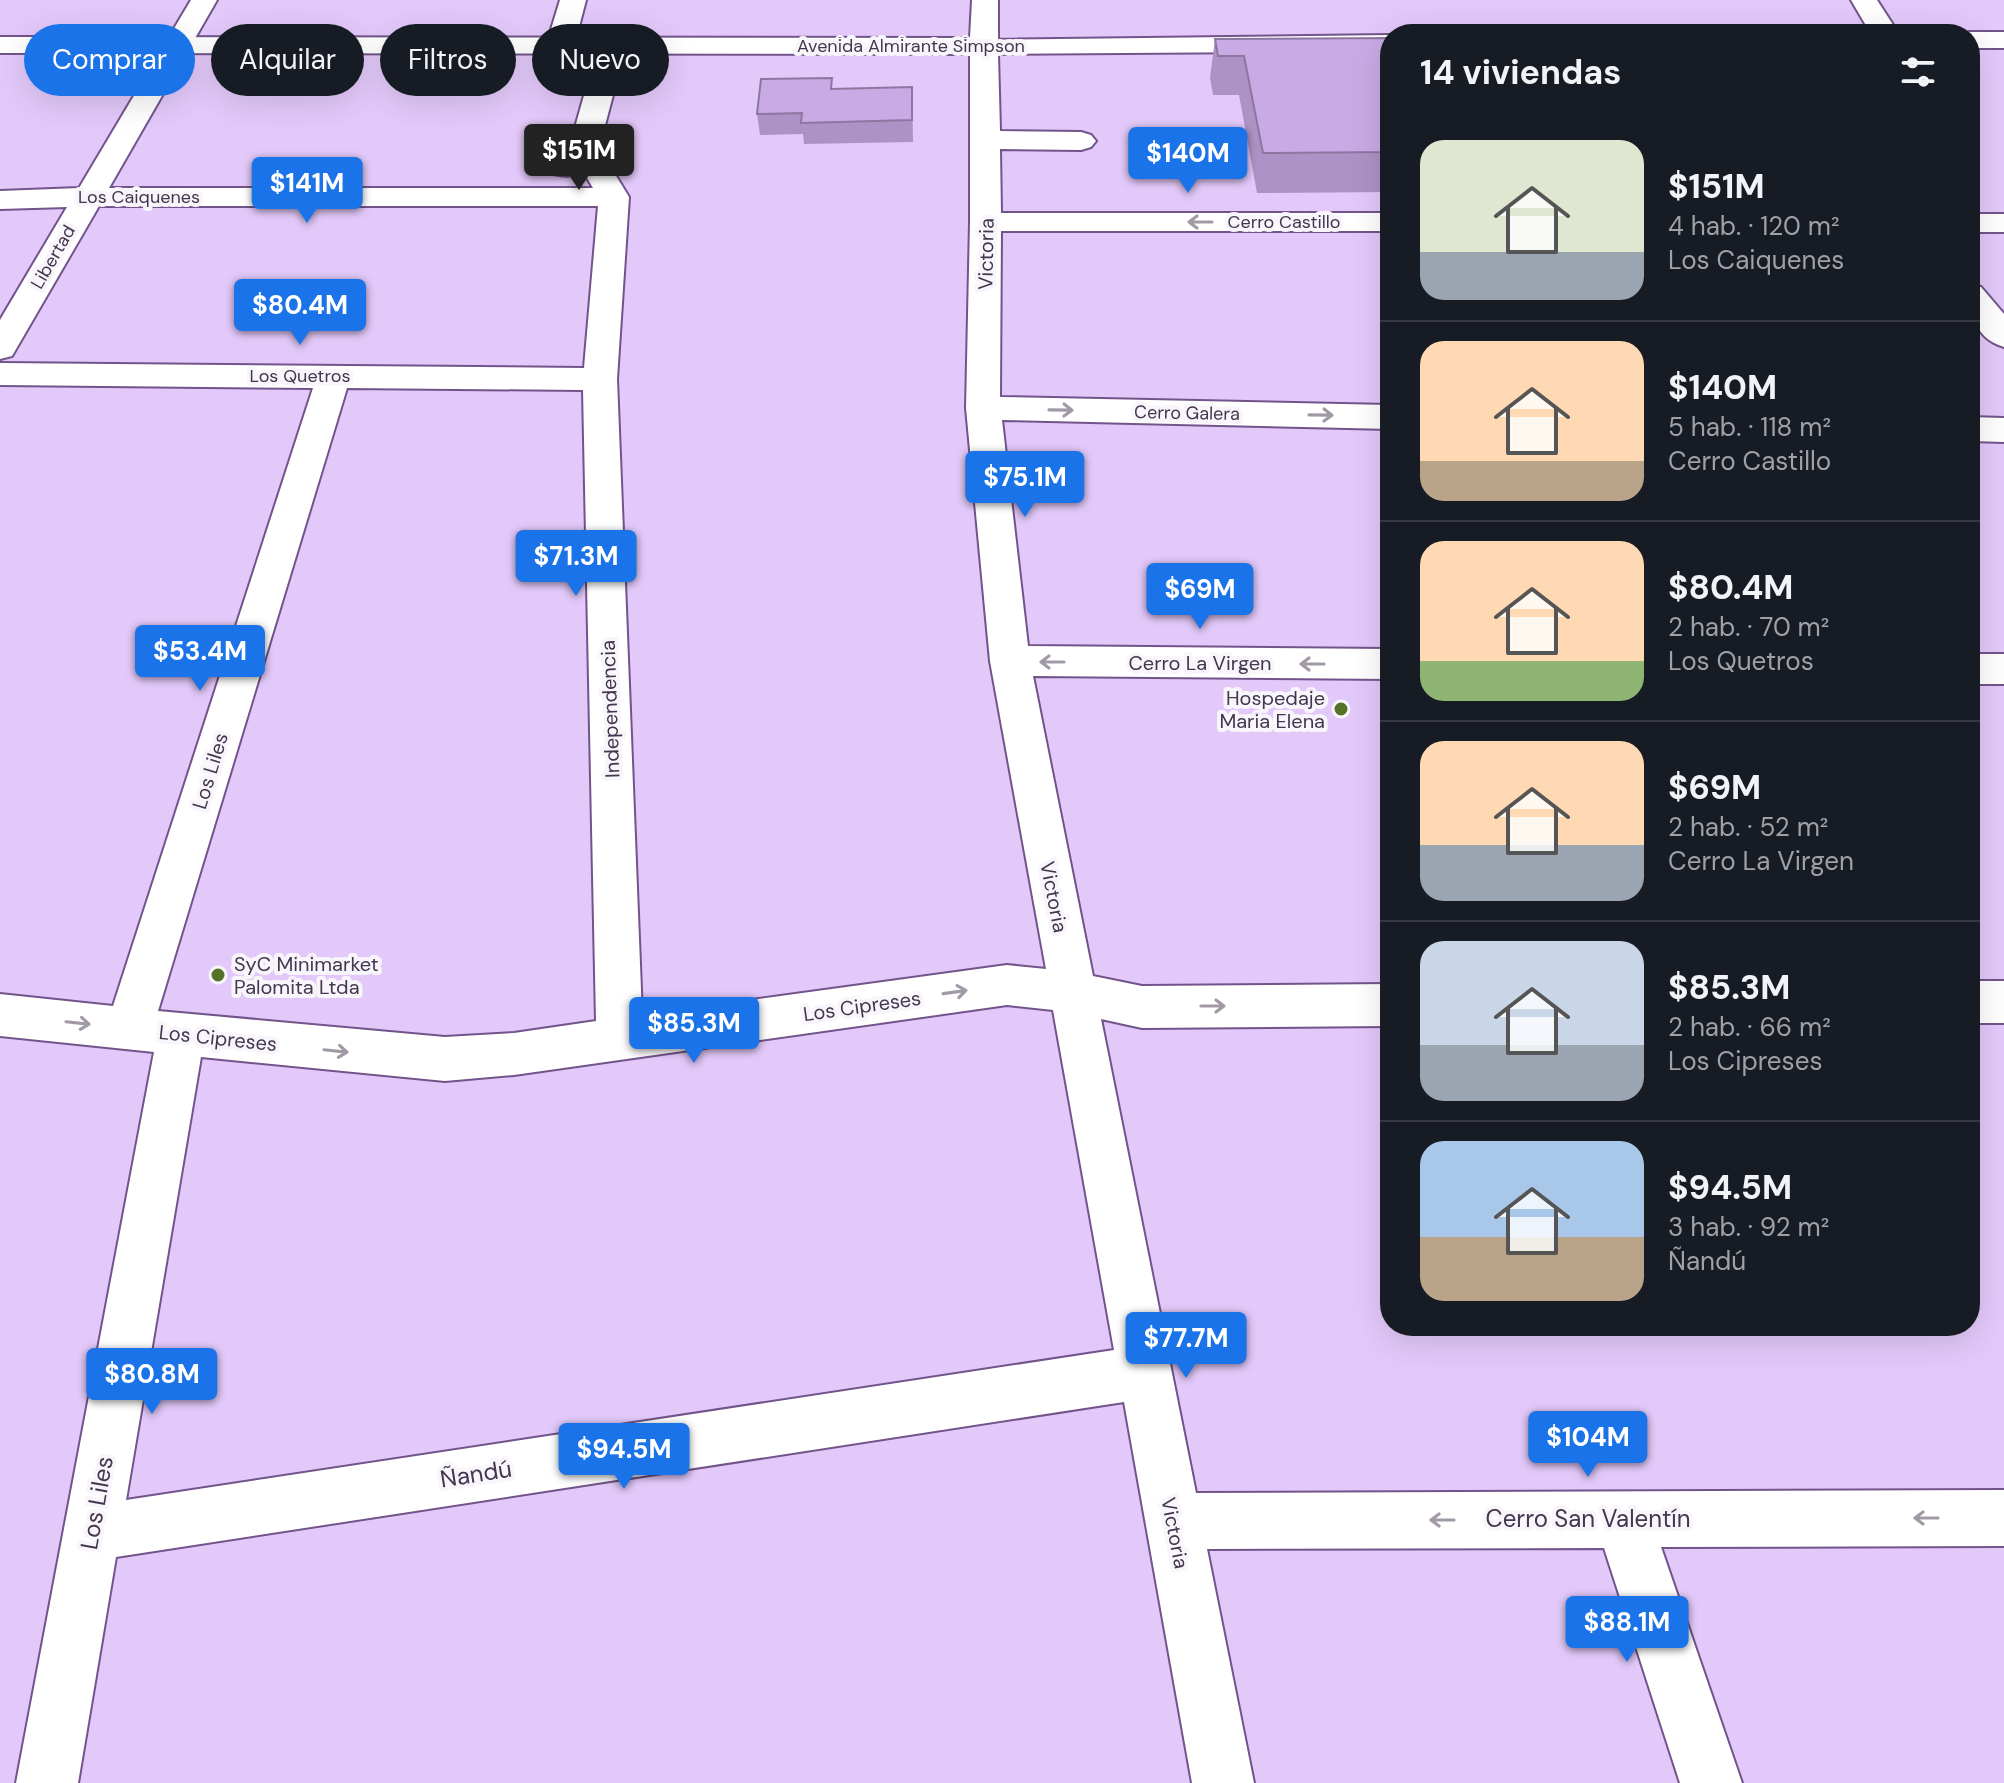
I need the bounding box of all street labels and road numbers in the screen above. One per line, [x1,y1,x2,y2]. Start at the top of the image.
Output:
street label: Avenida Almirante Simpson [797,34,1025,58]
street label: Los Caiquenes [78,185,200,209]
street label: Cerro Castillo [1228,210,1341,234]
street label: Victoria [972,218,1000,290]
street label: Libertad [25,221,81,293]
street label: Los Quetros [250,364,350,388]
street label: Cerro Galera [1134,400,1240,426]
street label: Independencia [595,640,625,778]
street label: Cerro La Virgen [1129,650,1271,676]
street label: Los Liles [186,730,234,812]
street label: Victoria [1034,859,1074,935]
street label: Los Cipreses [801,985,923,1027]
street label: Los Cipreses [158,1019,278,1057]
street label: Ñandú [438,1453,514,1494]
street label: Los Liles [73,1454,120,1552]
street label: Victoria [1155,1495,1195,1571]
street label: Cerro San Valentín [1486,1503,1690,1534]

